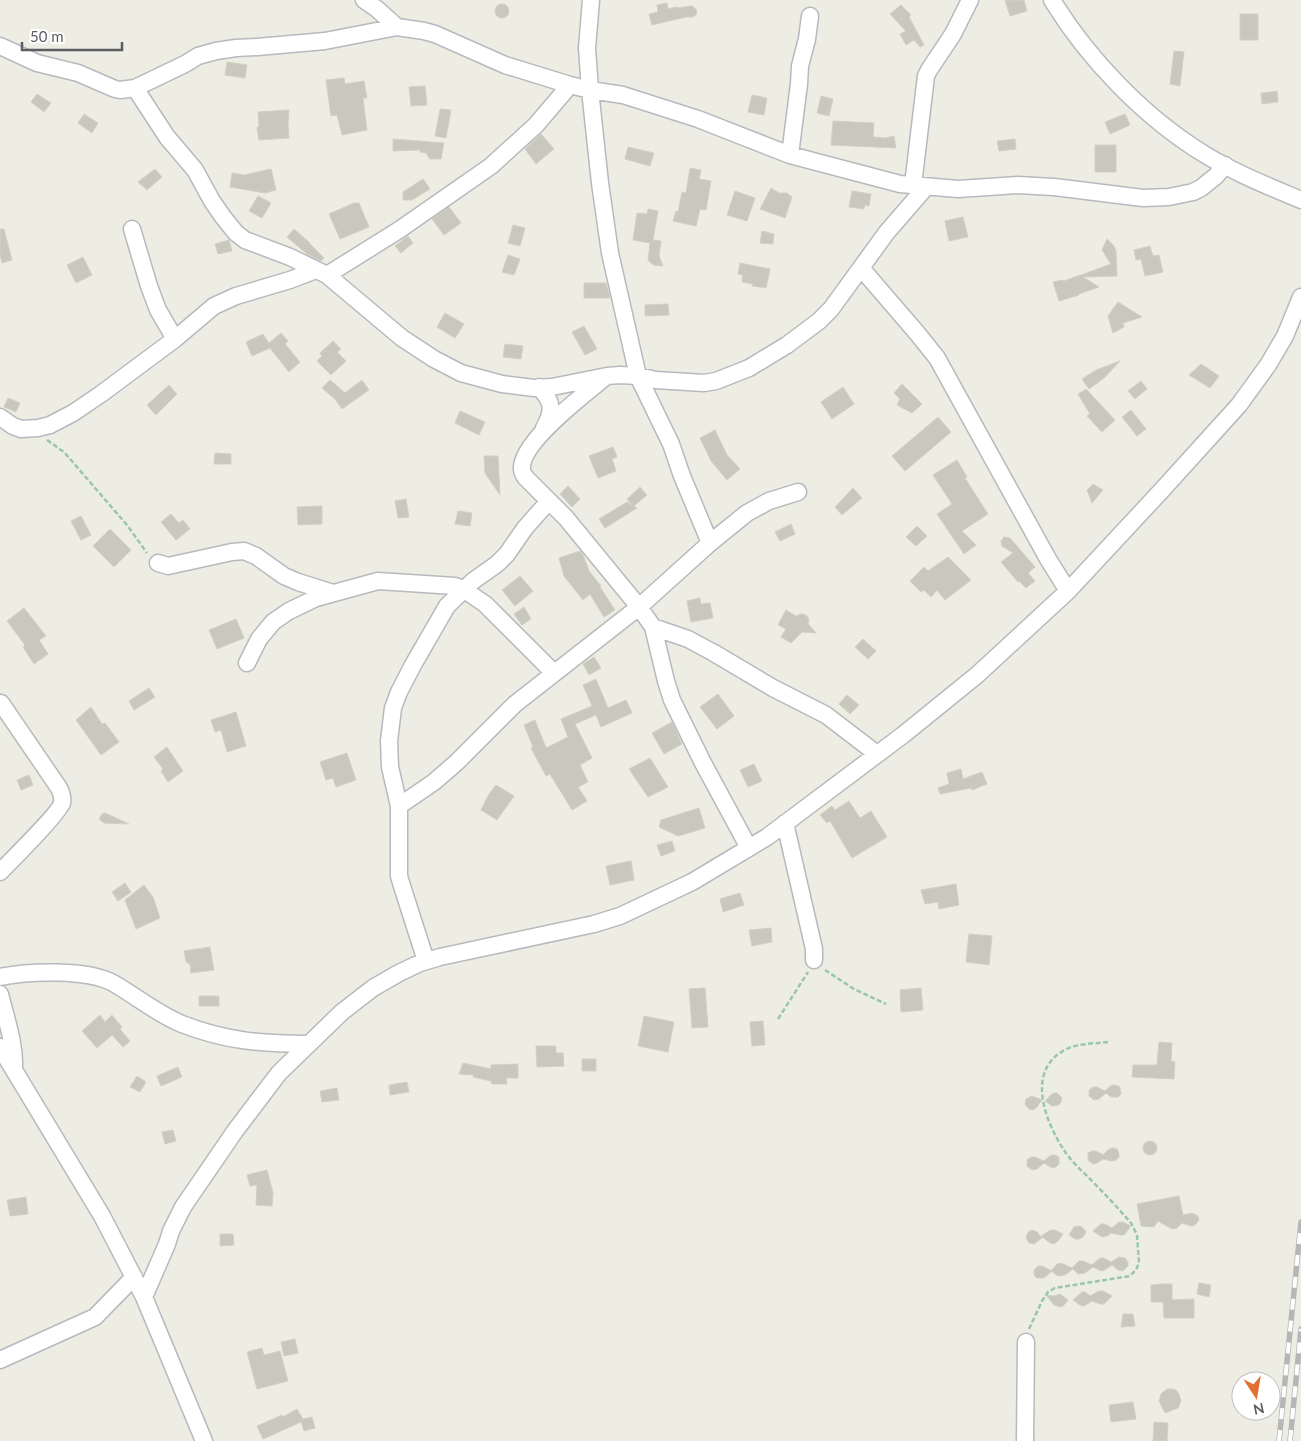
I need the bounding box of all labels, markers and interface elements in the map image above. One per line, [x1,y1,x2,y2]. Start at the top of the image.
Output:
scale bar [22,20,122,52]
text: 50 m [30,27,64,45]
north arrow [1231,1371,1281,1421]
text: N [1252,1400,1266,1419]

